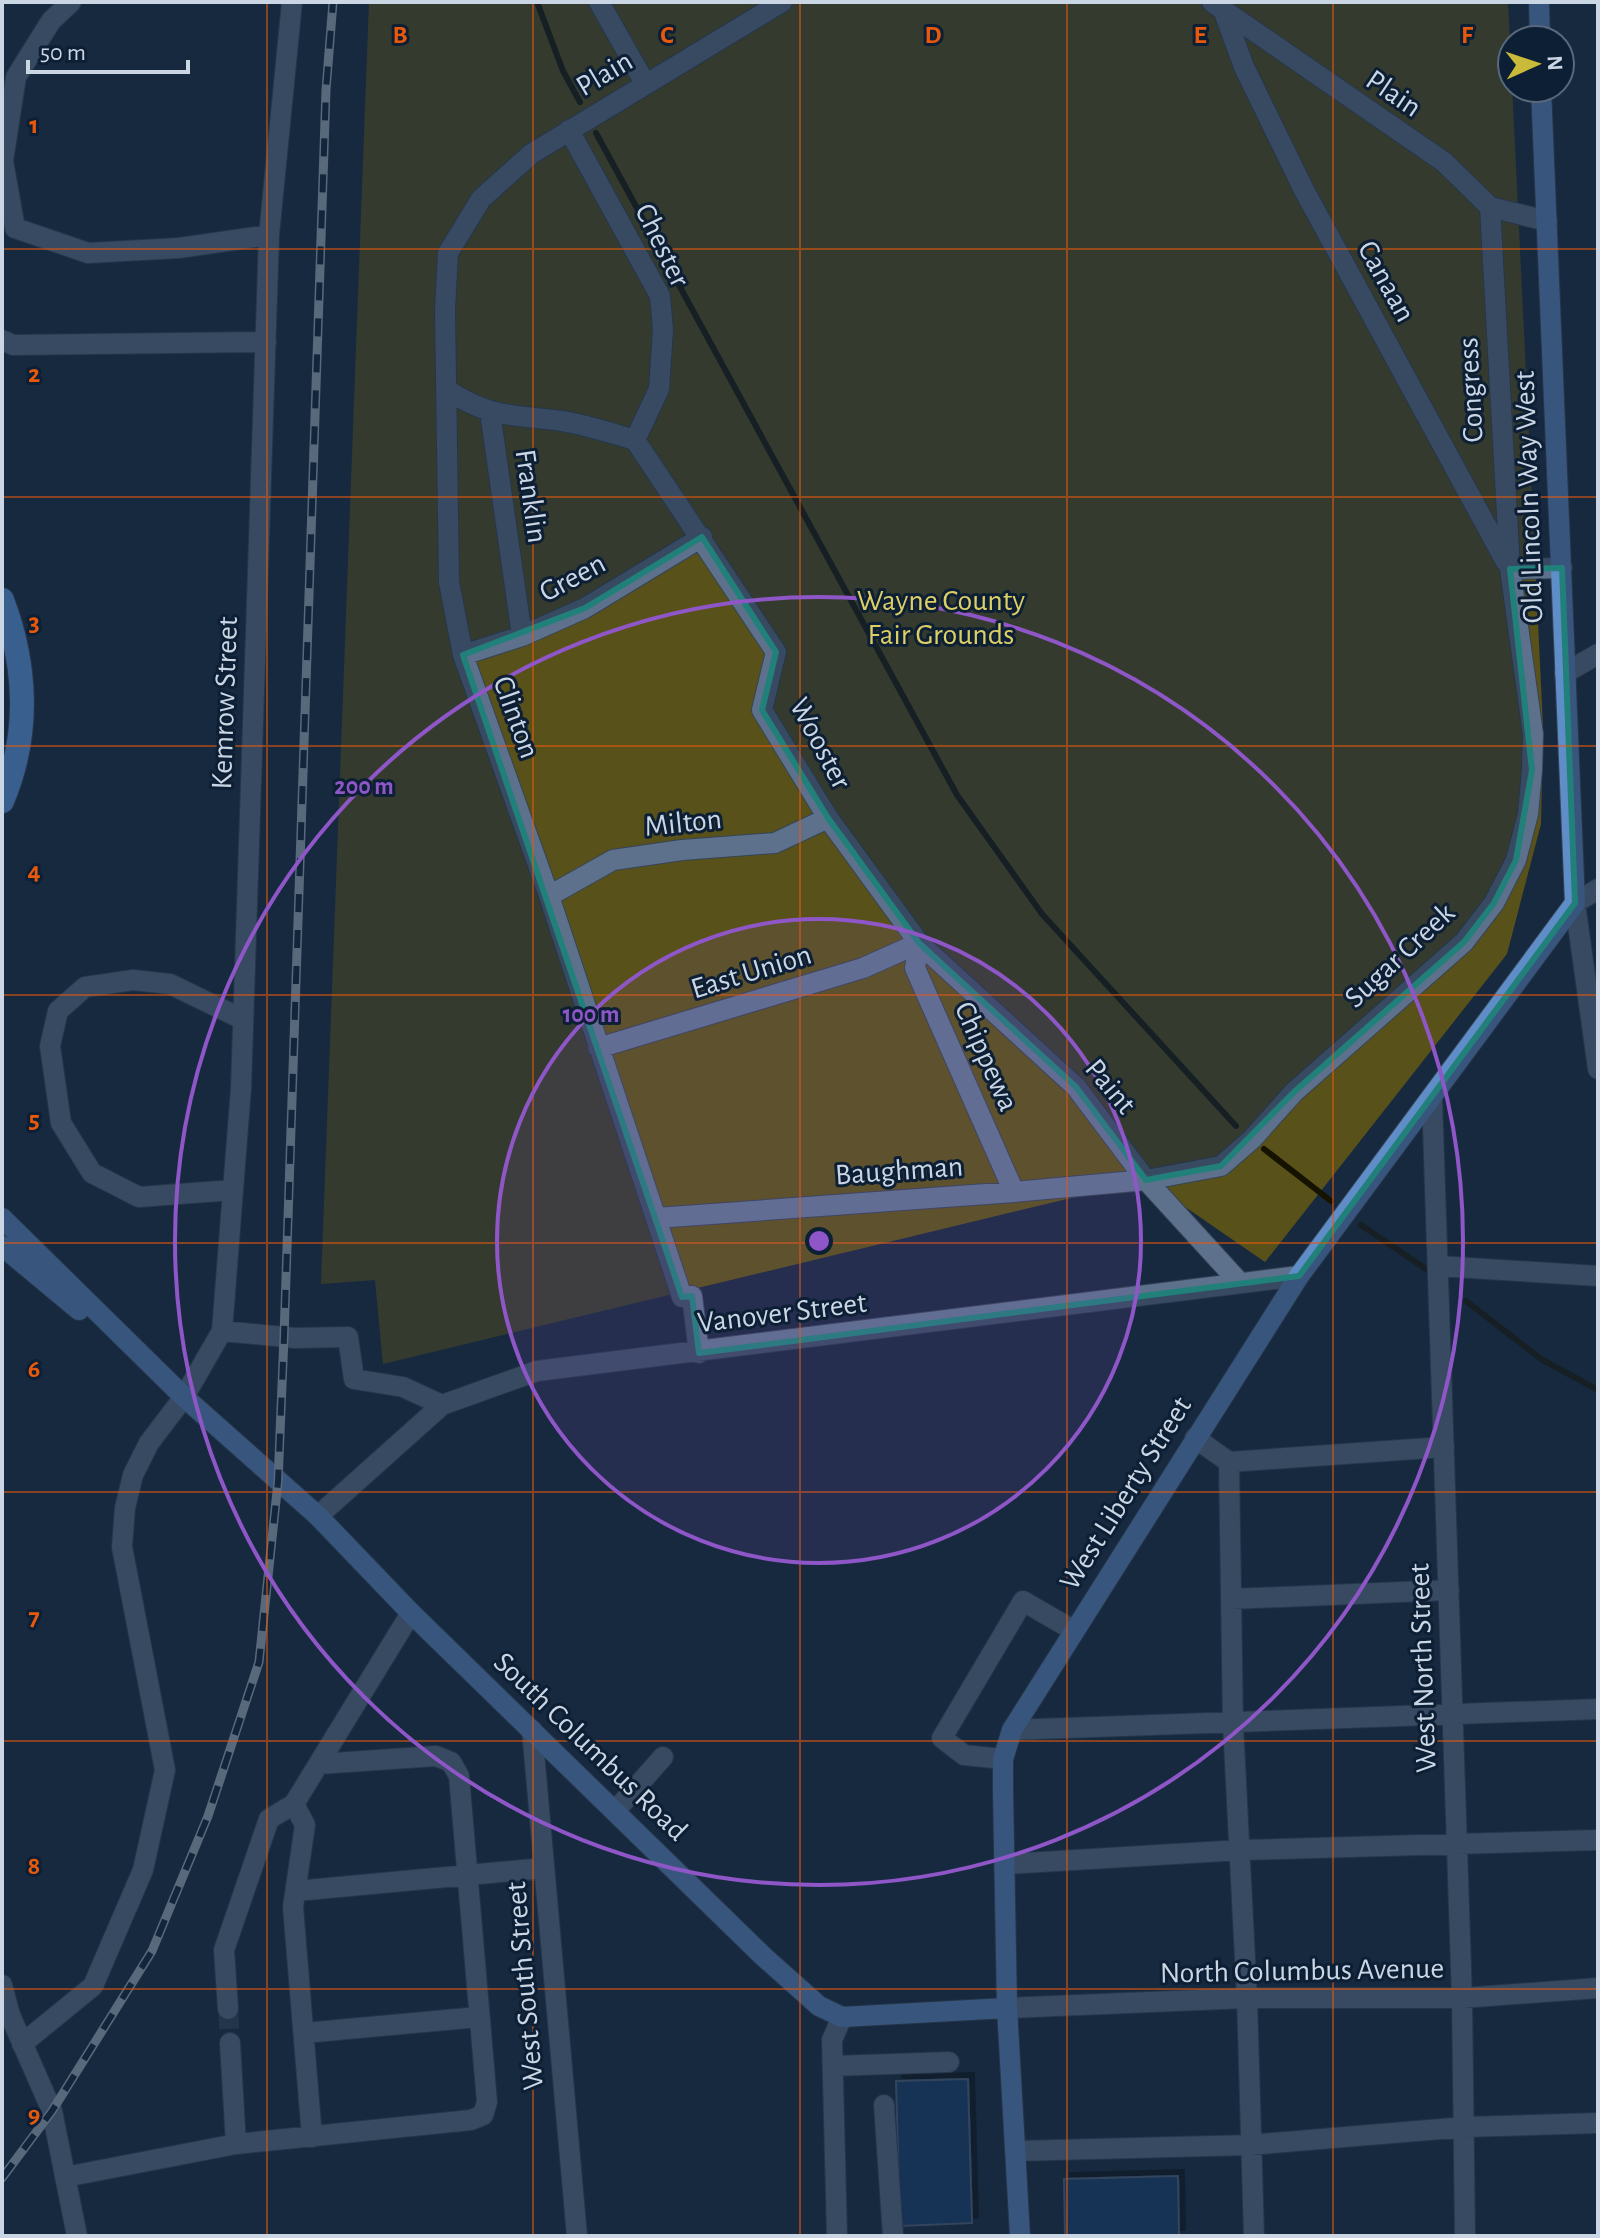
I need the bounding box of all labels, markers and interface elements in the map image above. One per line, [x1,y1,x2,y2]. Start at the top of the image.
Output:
text: B [392,22,408,48]
text: C [660,22,674,48]
text: D [924,22,942,48]
text: E [1193,22,1207,48]
text: F [1461,22,1474,48]
scale bar [28,24,188,74]
north arrow [1496,24,1576,104]
text: 50 m [40,41,86,65]
street label: Plain [571,46,638,102]
text: N [1544,55,1566,71]
street label: Plain [1360,65,1427,123]
text: 1 [29,112,39,138]
street label: Chester [629,199,695,292]
street label: Canaan [1352,236,1420,327]
street label: Congress [1453,337,1489,443]
text: 2 [28,361,40,387]
street label: Old Lincoln Way West [1510,370,1548,624]
street label: Franklin [510,447,552,545]
street label: Green [534,548,611,608]
park label: Wayne County Fair Grounds [857,586,1025,650]
text: 3 [28,610,40,636]
street label: Kemrow Street [207,616,243,790]
street label: Clinton [487,672,545,762]
street label: Wooster [784,693,857,794]
text: 200 m [334,775,394,799]
street label: Milton [643,804,723,842]
text: 4 [27,858,41,884]
street label: Sugar Creek [1339,898,1461,1014]
street label: East Union [688,939,815,1004]
street label: Chippewa [949,997,1023,1116]
text: 100 m [563,1003,619,1027]
street label: Paint [1079,1054,1142,1120]
text: 5 [28,1107,40,1133]
street label: Baughman [834,1152,964,1190]
centre of rings [805,1227,833,1255]
street label: Vanover Street [696,1288,869,1338]
text: 6 [28,1356,40,1382]
street label: West Liberty Street [1054,1391,1197,1595]
street label: West North Street [1404,1562,1442,1773]
text: 7 [28,1604,40,1630]
street label: South Columbus Road [488,1647,693,1847]
text: 8 [28,1853,40,1879]
street label: West South Street [501,1880,549,2091]
street label: North Columbus Avenue [1160,1954,1445,1988]
text: 9 [28,2102,40,2128]

